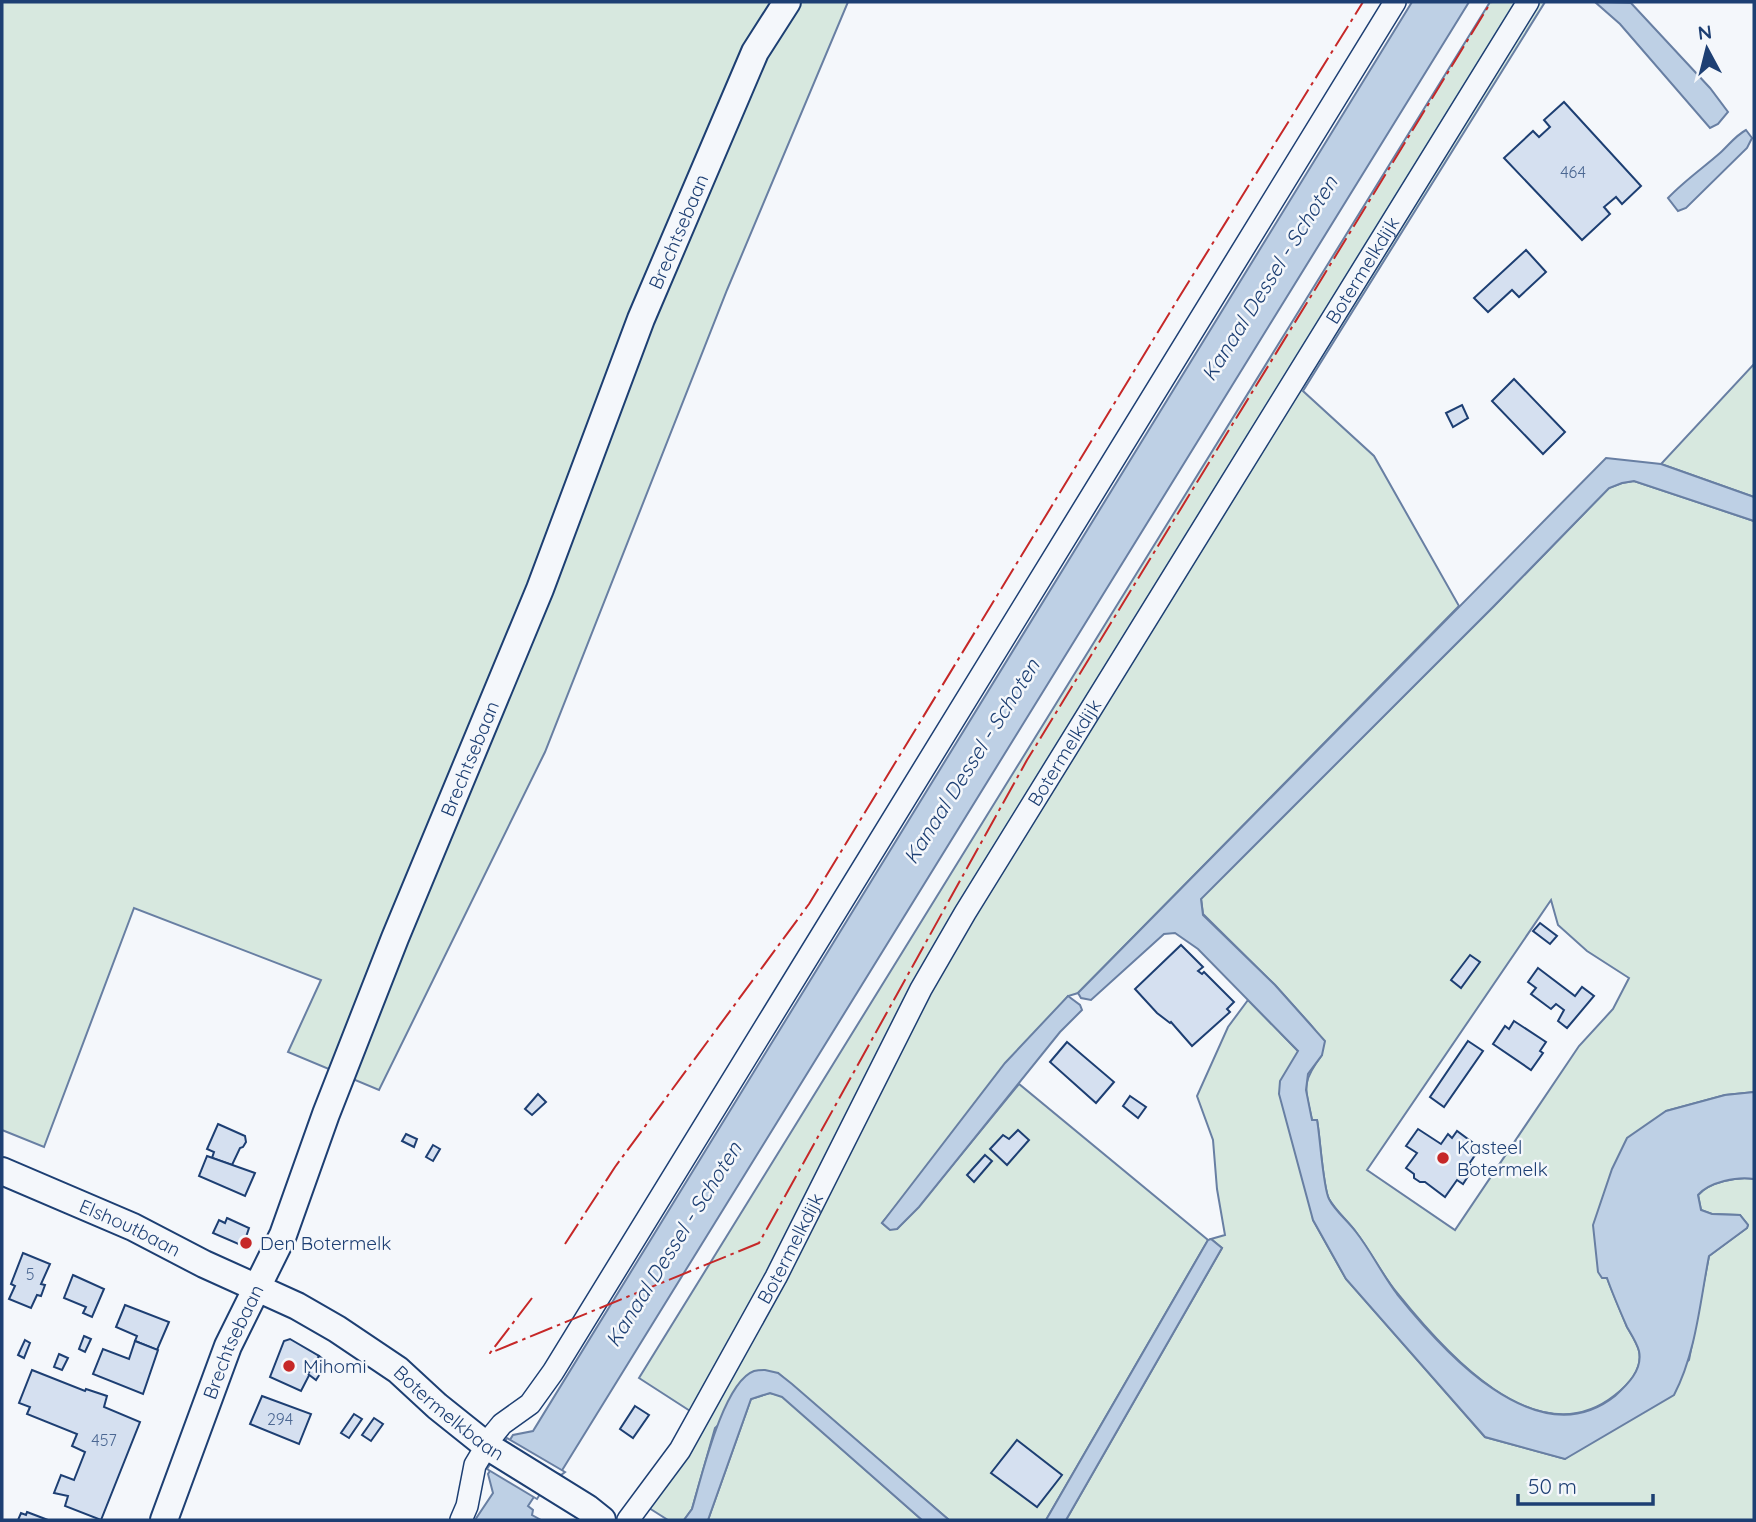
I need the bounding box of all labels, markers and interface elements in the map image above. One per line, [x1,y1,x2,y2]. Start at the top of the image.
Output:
north arrow [1672,14,1742,84]
text: N [1697,19,1713,45]
house number: 464 [1560,162,1586,182]
street label: Brechtsebaan [643,170,713,293]
water label: Kanaal Dessel - Schoten [1195,170,1343,385]
street label: Botermelkdijk [1320,212,1404,328]
water label: Kanaal Dessel - Schoten [897,653,1045,868]
street label: Botermelkdijk [1022,695,1106,810]
street label: Brechtsebaan [435,697,504,820]
place label: Kasteel Botermelk [1457,1135,1548,1181]
water label: Kanaal Dessel - Schoten [599,1136,747,1351]
marker: Kasteel Botermelk [1435,1150,1451,1166]
street label: Botermelkdijk [752,1189,828,1308]
street label: Elshoutbaan [76,1193,185,1262]
place label: Den Botermelk [260,1231,392,1255]
marker: Den Botermelk [238,1235,254,1251]
house number: 5 [26,1264,34,1284]
street label: Brechtsebaan [197,1281,269,1403]
place label: Mihomi [303,1354,366,1378]
marker: Mihomi [281,1358,297,1374]
street label: Botermelkbaan [389,1360,509,1466]
house number: 294 [267,1409,293,1429]
house number: 457 [91,1430,117,1450]
scale bar [1518,1462,1653,1506]
text: 50 m [1528,1473,1577,1499]

